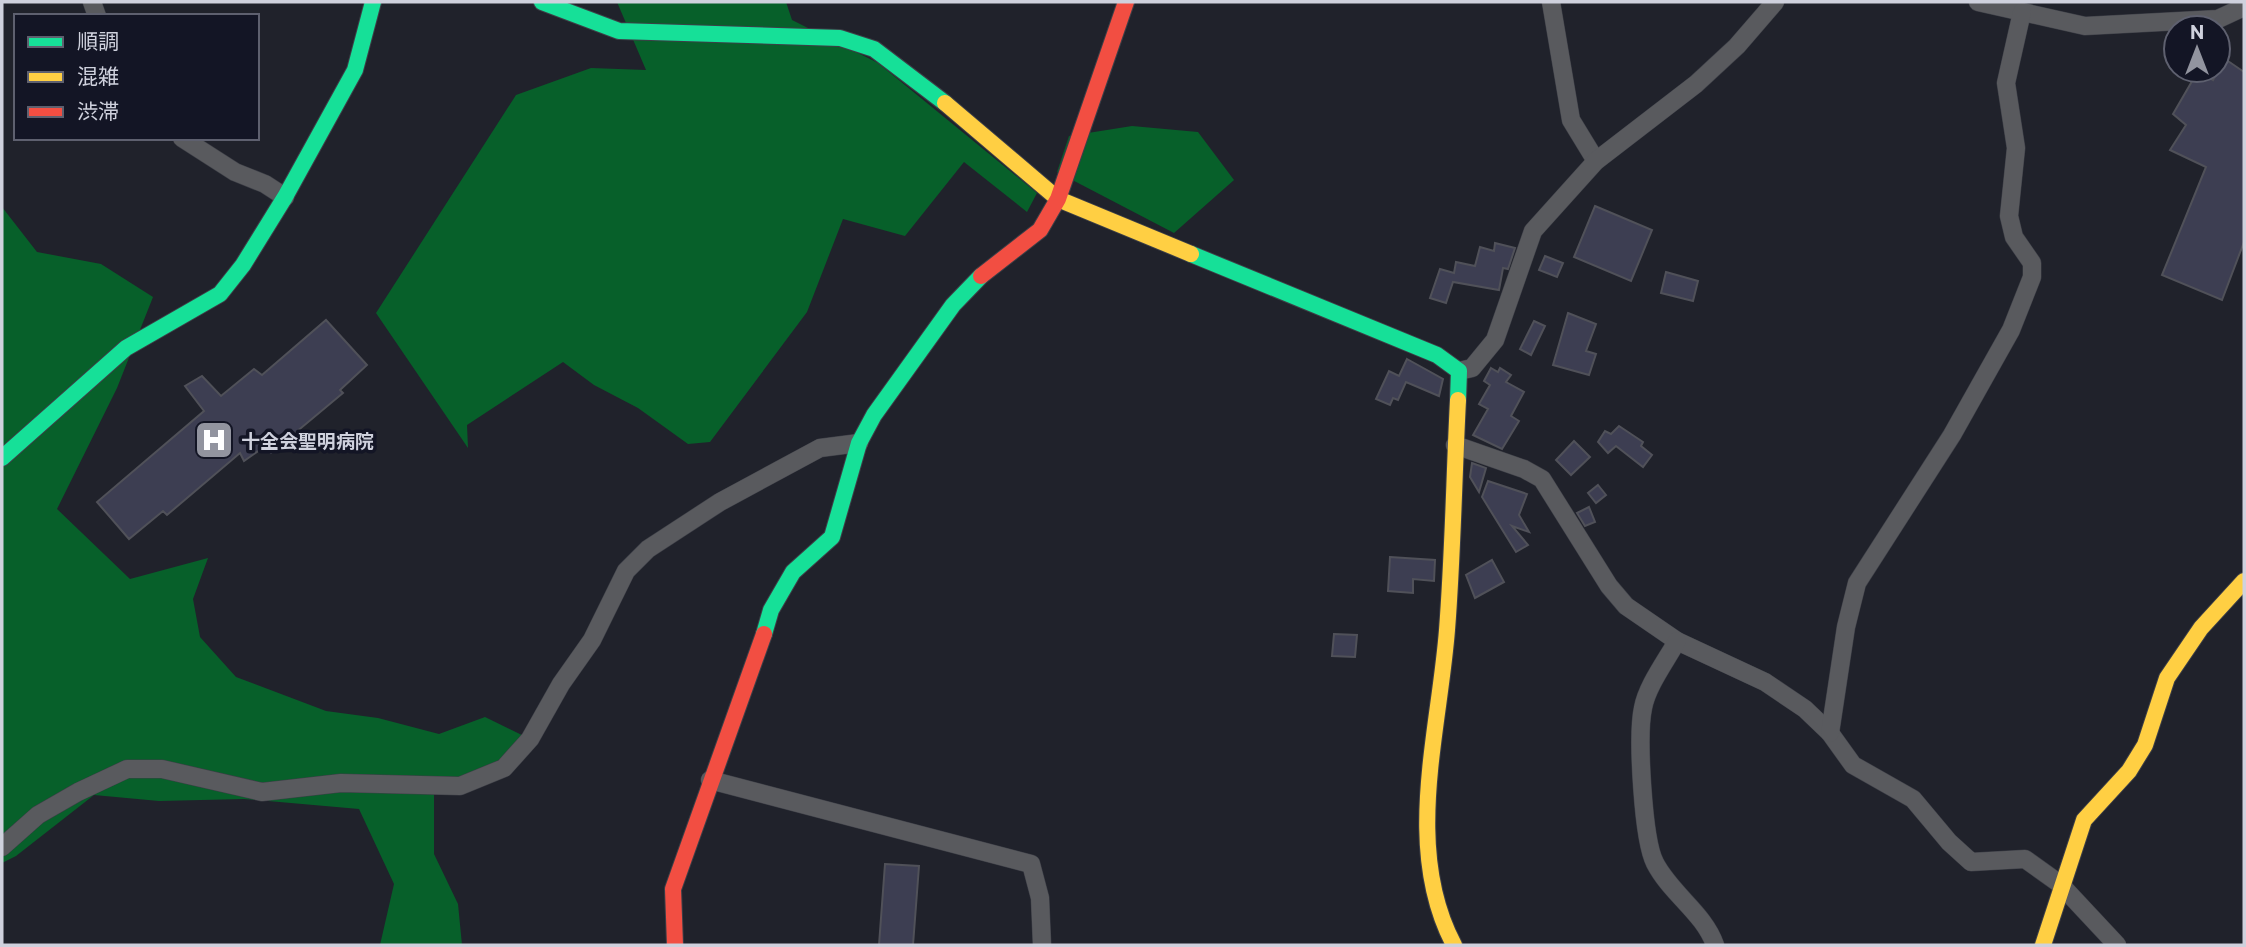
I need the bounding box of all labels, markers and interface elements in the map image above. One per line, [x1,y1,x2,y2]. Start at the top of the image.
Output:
legend [14,14,259,140]
north arrow [2162,14,2232,84]
text: N [2190,20,2204,43]
text: 順調 [77,28,119,53]
text: 混雑 [77,63,119,88]
text: 渋滞 [77,98,119,123]
hospital icon: 十全会聖明病院 [193,419,235,461]
place label: 十全会聖明病院 [241,429,374,452]

